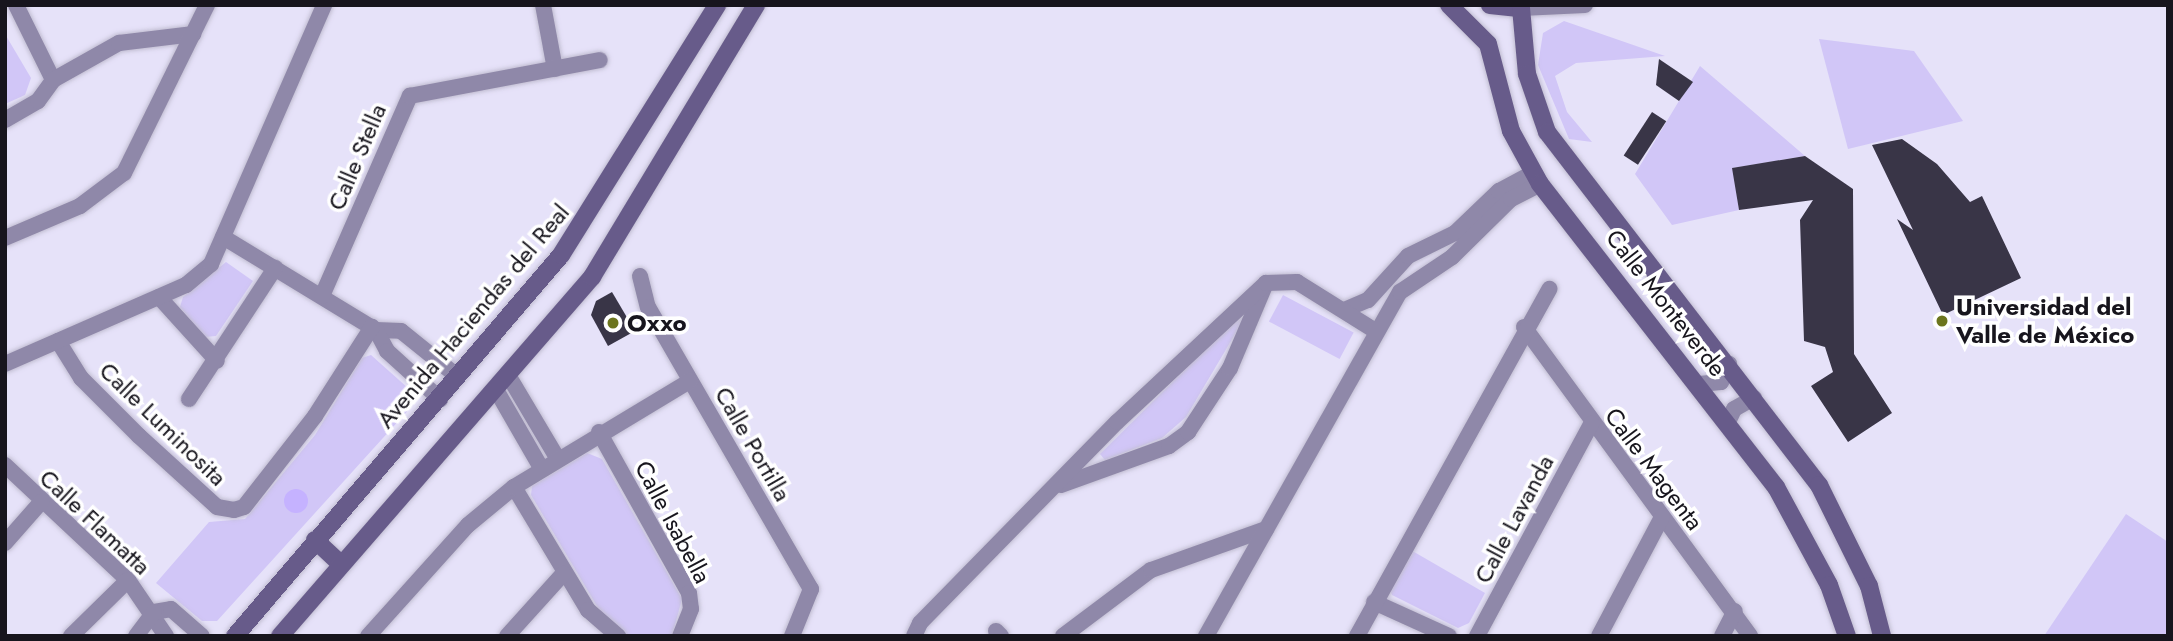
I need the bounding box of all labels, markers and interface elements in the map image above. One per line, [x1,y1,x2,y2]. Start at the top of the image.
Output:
street label: Calle Stella [322,100,392,214]
street label: Avenida Haciendas del Real [371,198,575,434]
street label: Calle Monteverde [1600,224,1732,382]
place label: Universidad del Valle de México [1956,293,2134,349]
place label: Oxxo [627,309,687,337]
marker: Universidad del Valle de México [1934,313,1950,329]
marker: Oxxo [605,315,621,331]
street label: Calle Luminosita [94,356,232,492]
street label: Calle Portilla [709,382,797,506]
street label: Calle Magenta [1599,402,1709,536]
street label: Calle Lavanda [1468,450,1560,588]
street label: Calle Isabella [629,456,717,588]
street label: Calle Flamatta [34,463,156,581]

